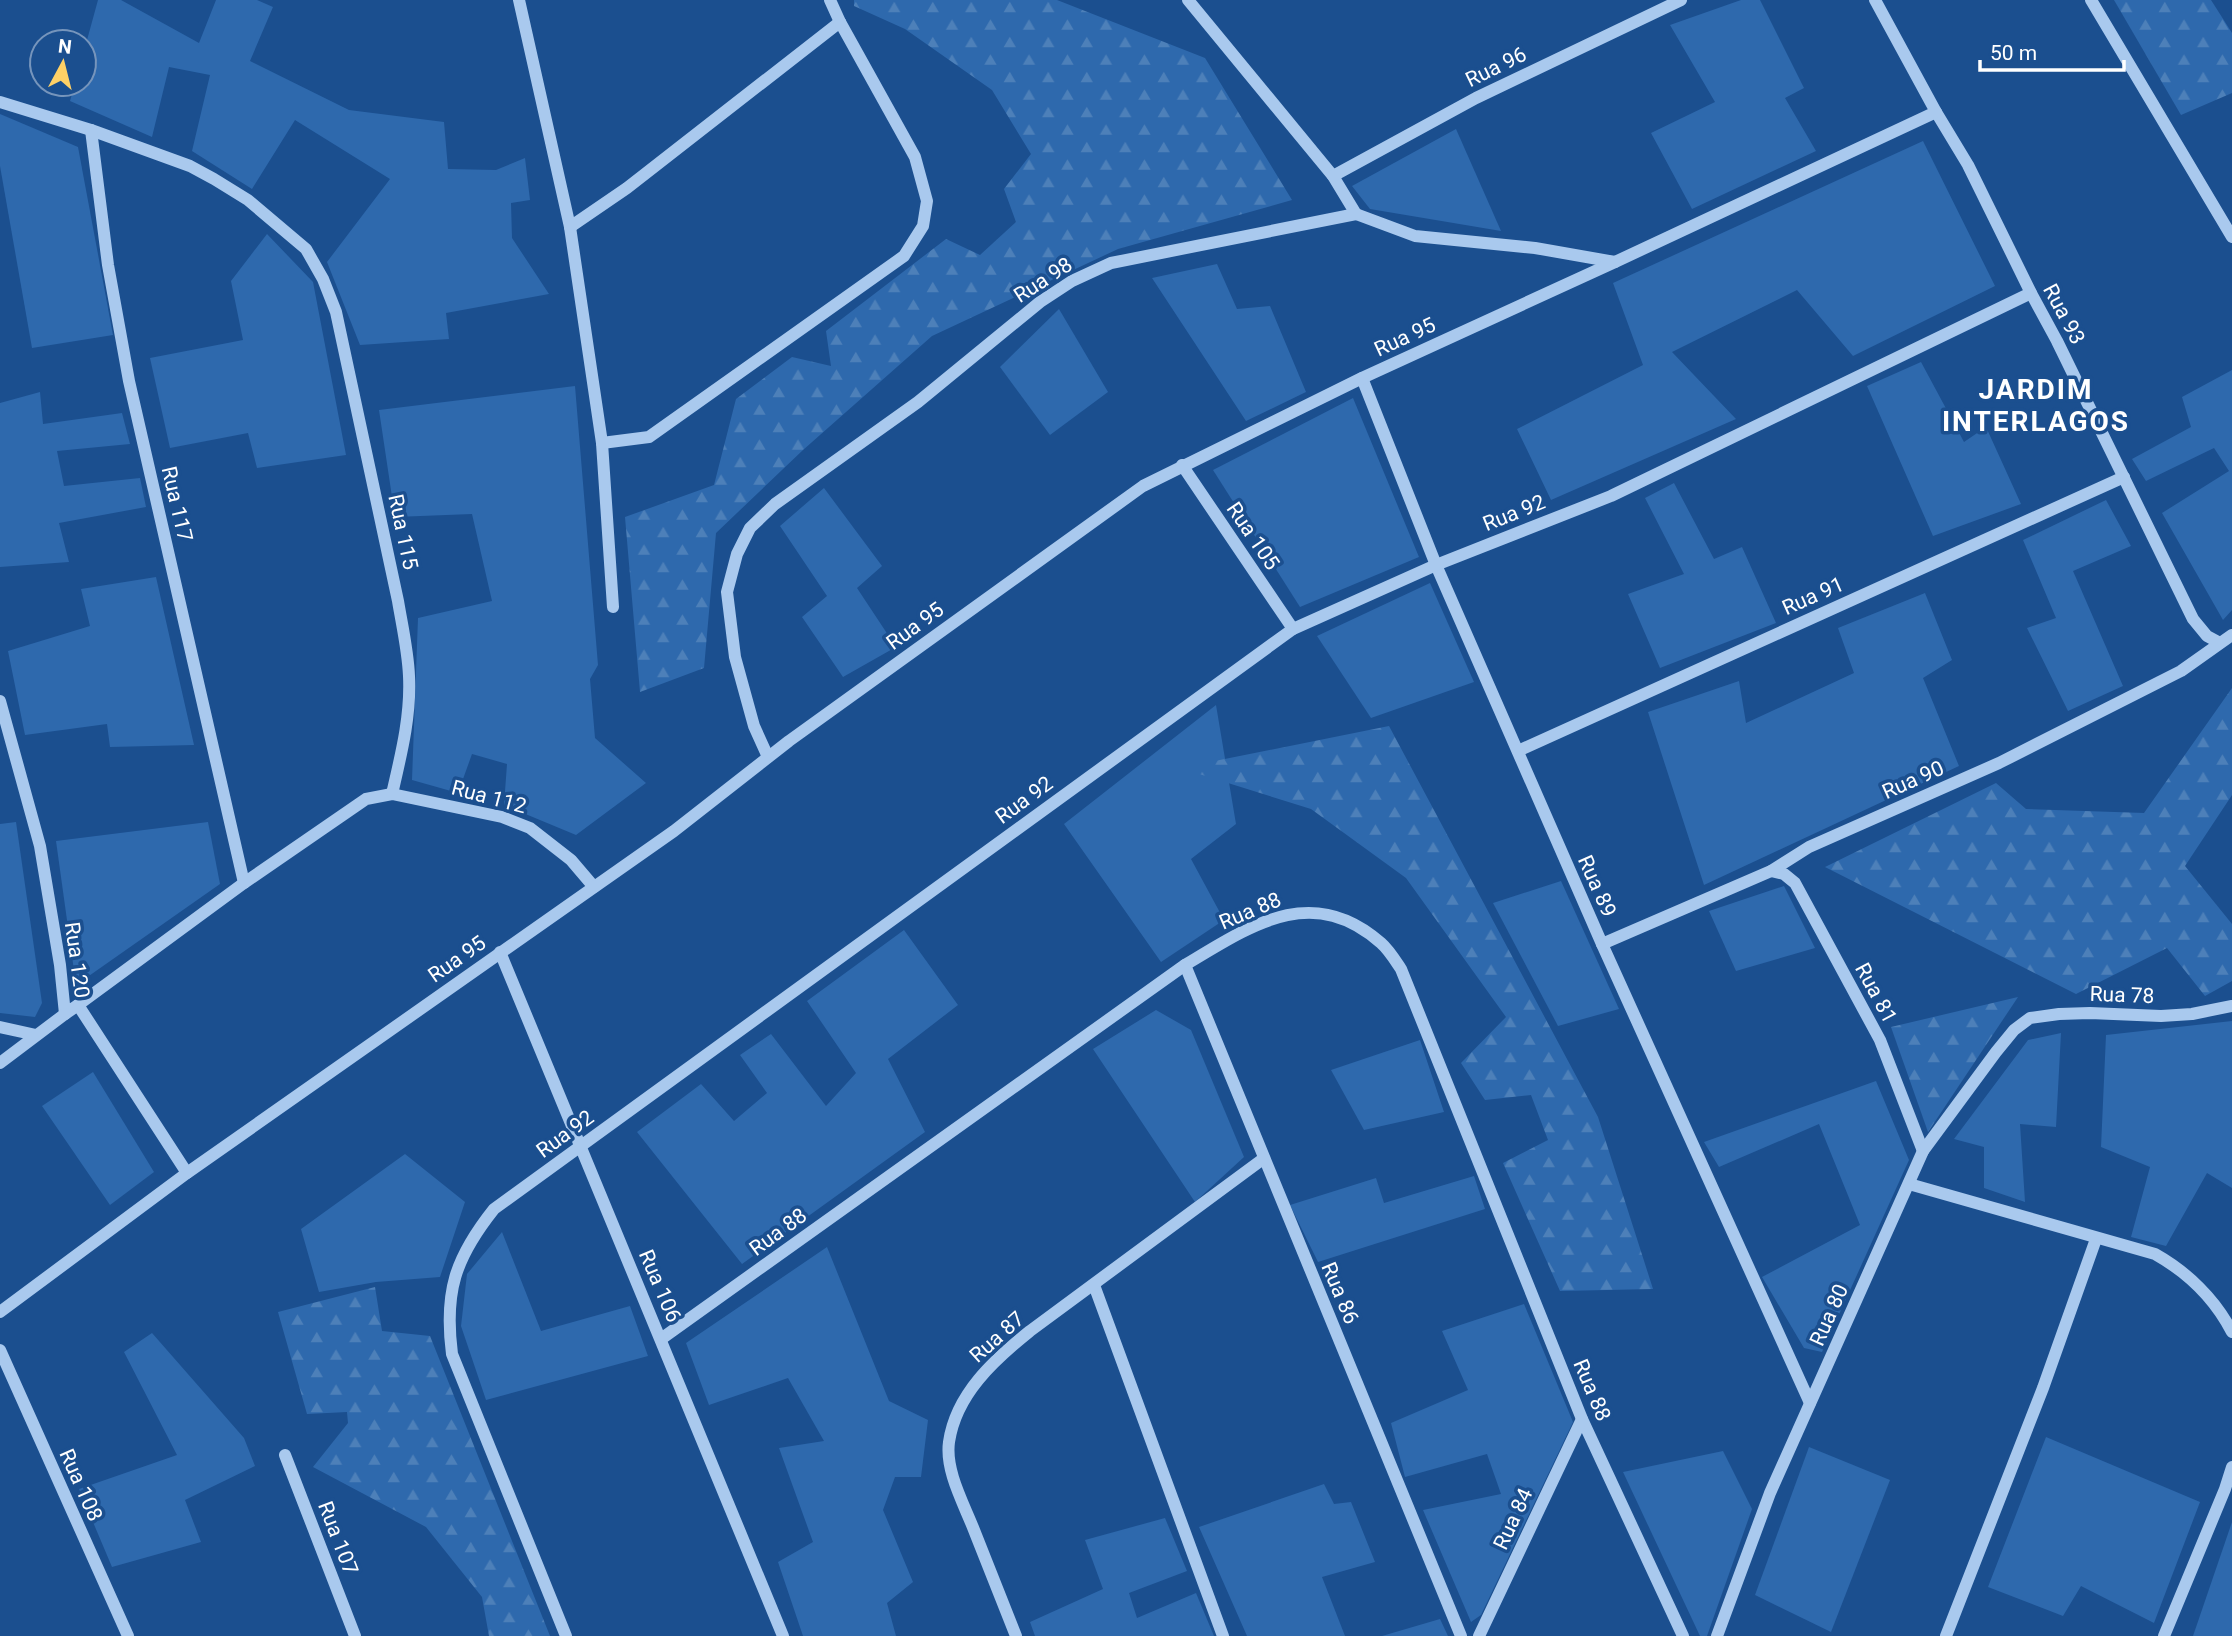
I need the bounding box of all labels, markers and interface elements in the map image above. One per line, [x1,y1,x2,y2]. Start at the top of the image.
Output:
north arrow [28,28,98,98]
scale bar [1980,28,2124,72]
text: N [57,34,73,59]
text: 50 m [1990,41,2037,65]
street label: Rua 96 [1462,42,1530,92]
street label: Rua 98 [1009,252,1077,308]
street label: Rua 93 [2038,280,2090,348]
street label: Rua 95 [1371,312,1439,362]
district label: JARDIM INTERLAGOS [1942,373,2130,438]
street label: Rua 117 [157,464,197,544]
street label: Rua 92 [1479,490,1549,536]
street label: Rua 115 [383,492,423,572]
street label: Rua 105 [1222,498,1284,574]
street label: Rua 91 [1779,572,1847,620]
street label: Rua 95 [882,597,948,655]
street label: Rua 90 [1879,756,1947,804]
street label: Rua 92 [991,771,1057,829]
street label: Rua 112 [449,776,529,819]
street label: Rua 89 [1573,852,1621,920]
street label: Rua 88 [1216,887,1284,935]
street label: Rua 120 [60,920,94,1000]
street label: Rua 95 [424,931,490,987]
street label: Rua 81 [1850,959,1902,1027]
street label: Rua 78 [2089,982,2155,1008]
street label: Rua 92 [532,1105,598,1163]
street label: Rua 88 [745,1203,811,1261]
street label: Rua 106 [634,1246,686,1326]
street label: Rua 86 [1316,1259,1364,1327]
street label: Rua 80 [1805,1281,1853,1349]
street label: Rua 87 [965,1306,1029,1368]
street label: Rua 88 [1568,1356,1616,1424]
street label: Rua 108 [54,1445,108,1525]
street label: Rua 84 [1488,1484,1538,1553]
street label: Rua 107 [313,1498,363,1578]

